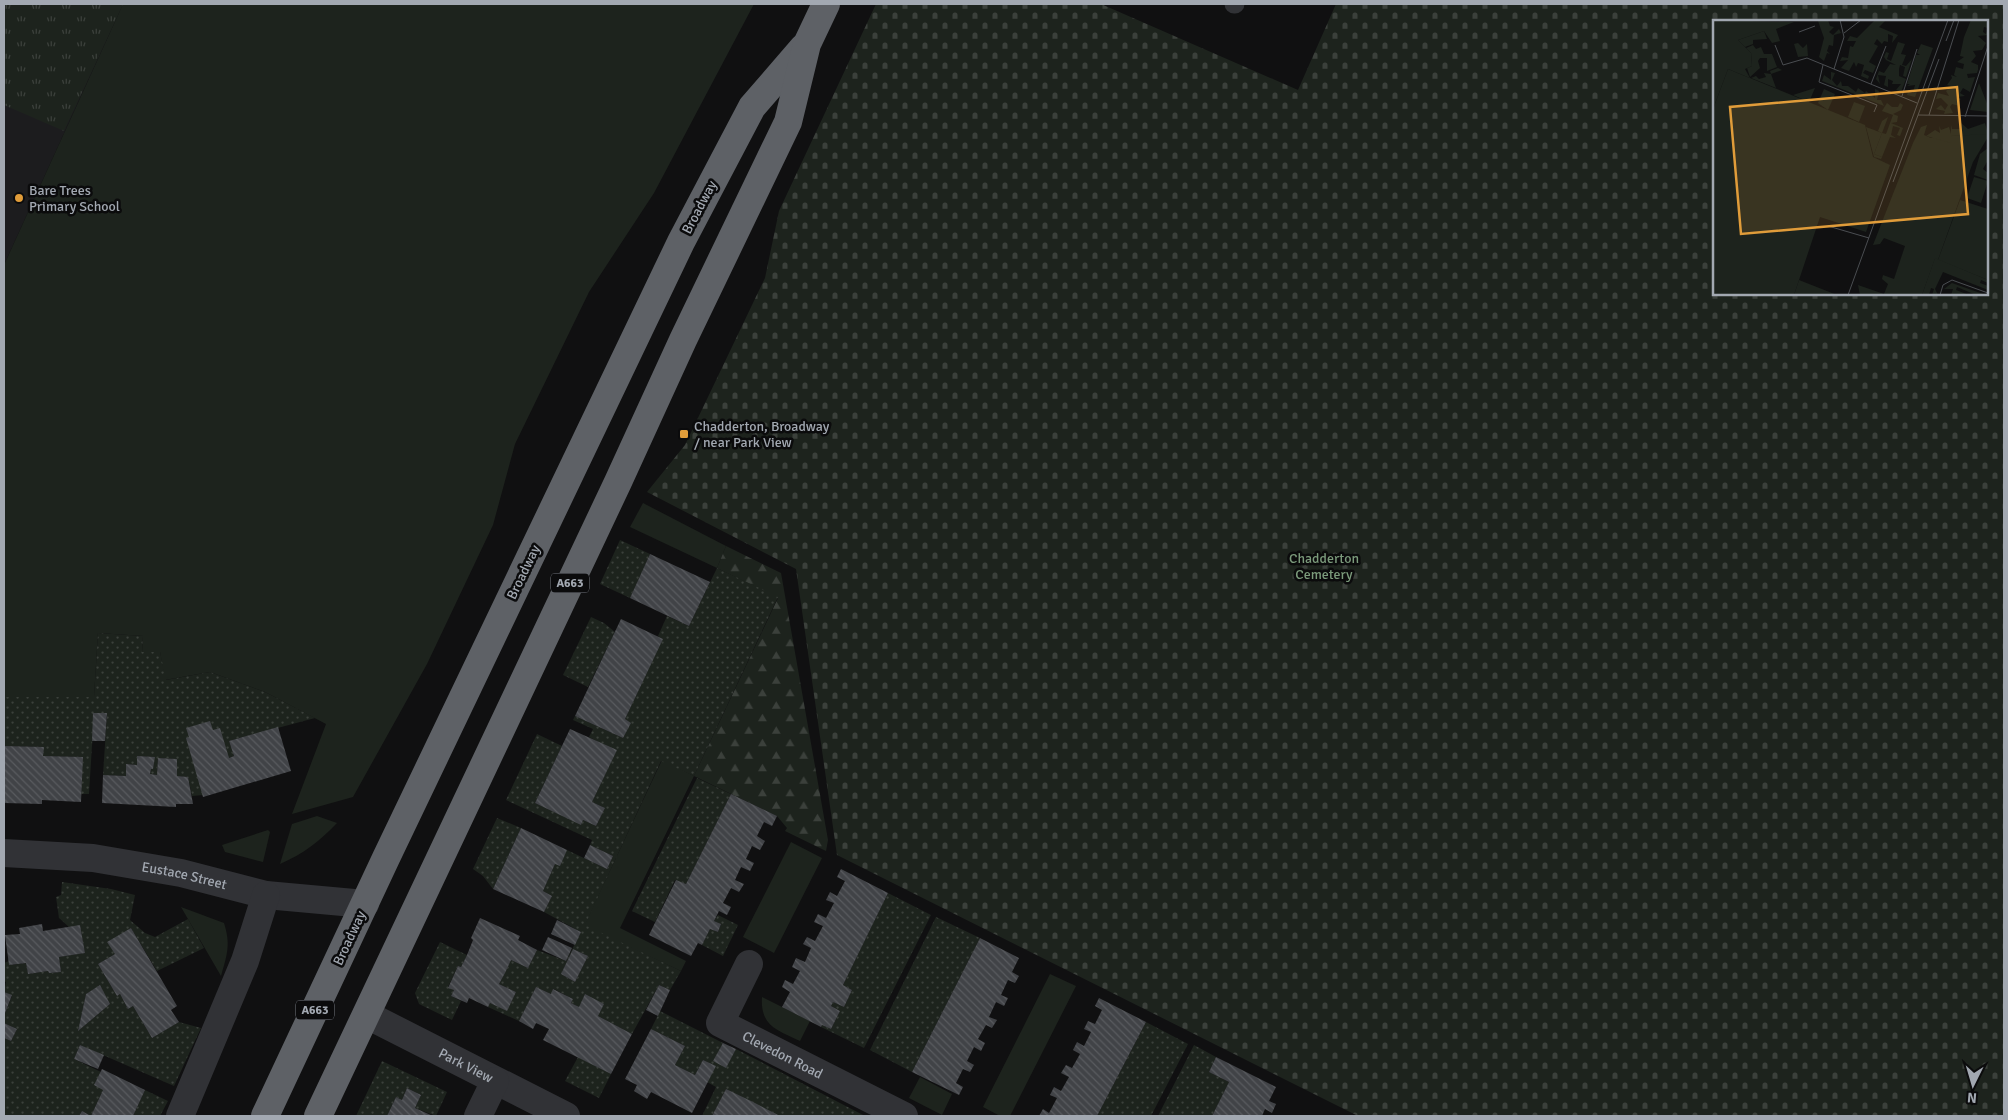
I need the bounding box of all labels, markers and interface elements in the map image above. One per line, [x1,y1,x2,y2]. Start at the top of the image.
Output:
inset map [1713,20,1988,295]
street label: Broadway [678,177,721,237]
place label: Bare Trees Primary School [29,182,120,215]
marker: Bare Trees Primary School [13,192,25,204]
place label: Chadderton, Broadway / near Park View [694,418,830,451]
marker: Chadderton, Broadway / near Park View [678,428,690,440]
street label: Broadway [503,542,544,602]
park label: Chadderton Cemetery [1289,550,1359,583]
road number: A663 [551,574,589,592]
street label: Eustace Street [140,858,229,893]
street label: Broadway [329,908,370,968]
road number: A663 [296,1000,334,1020]
street label: Clevedon Road [739,1028,826,1083]
street label: Park View [436,1045,496,1087]
north arrow [1948,1060,1998,1110]
text: N [1966,1089,1978,1106]

